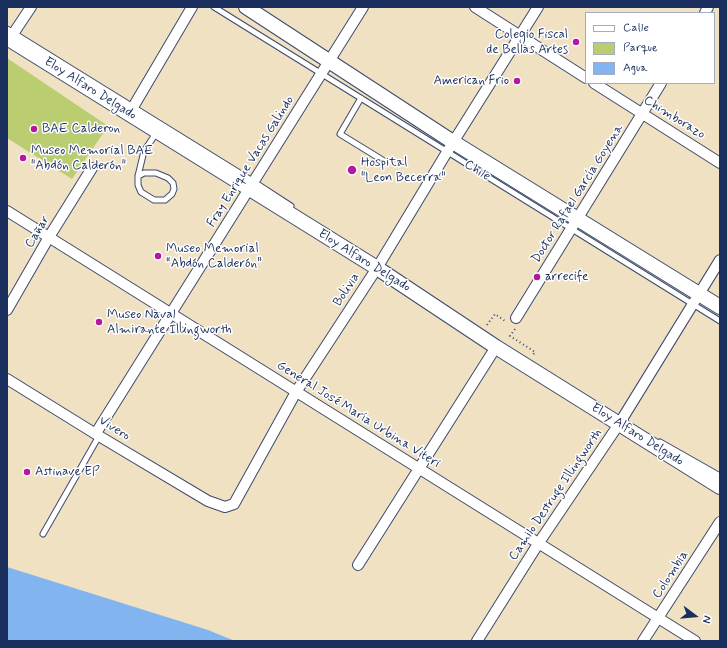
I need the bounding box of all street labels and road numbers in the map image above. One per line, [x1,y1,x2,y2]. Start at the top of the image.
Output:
street label: Eloy Alfaro Delgado [41,54,139,124]
street label: Fray Enrique Vacas Galindo [204,93,298,231]
street label: Chimborazo [640,93,708,143]
street label: Doctor Rafael García Goyena [529,122,627,266]
street label: Chile [461,157,493,185]
street label: Cañar [22,213,54,251]
street label: Eloy Alfaro Delgado [315,226,413,296]
street label: Bolivia [330,270,364,310]
street label: General José María Urbina Viteri [273,358,443,472]
street label: Eloy Alfaro Delgado [588,400,686,470]
street label: Vivero [95,413,133,445]
street label: Camilo Destruge Illingworth [506,426,606,564]
street label: Colombia [650,548,692,602]

